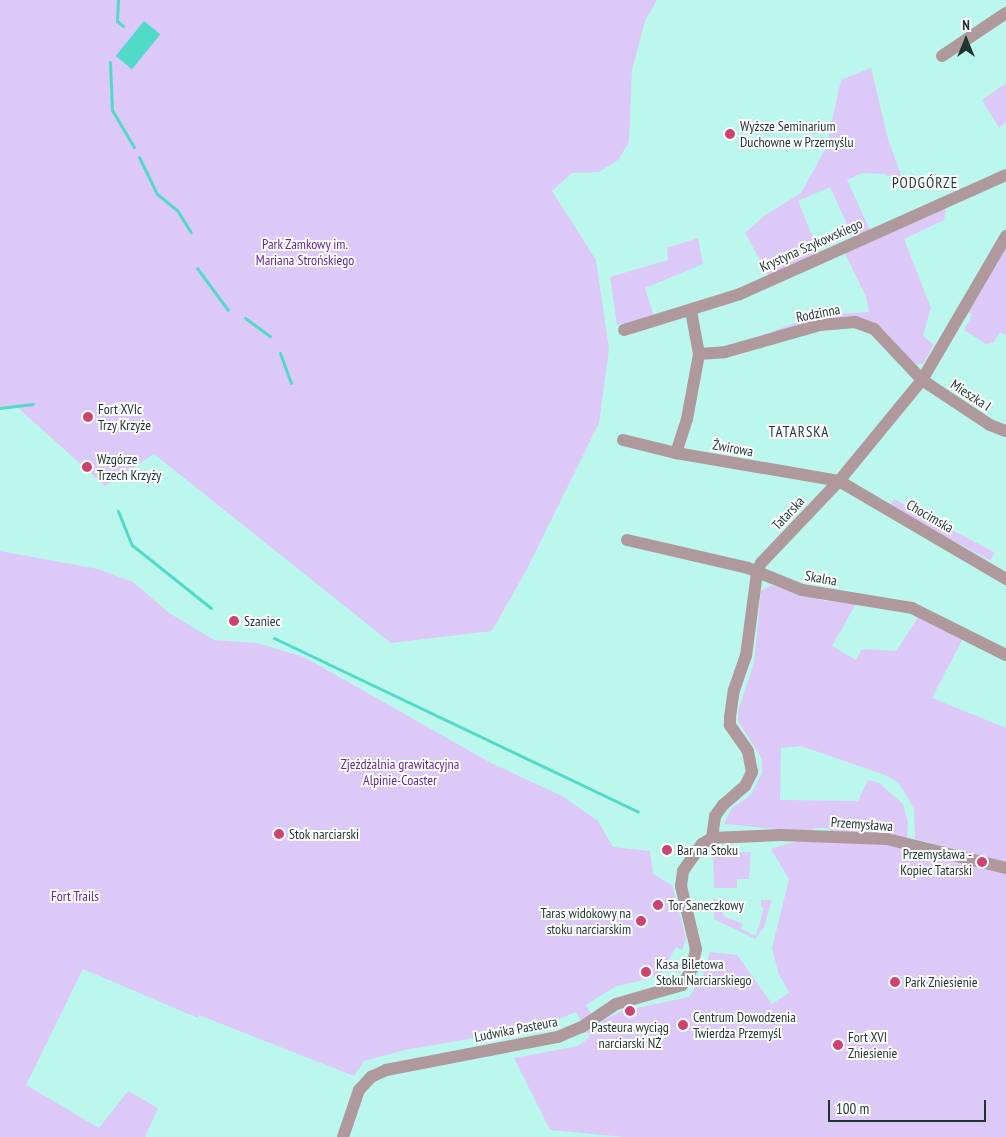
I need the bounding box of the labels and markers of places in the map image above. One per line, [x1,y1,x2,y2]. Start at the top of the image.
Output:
place label: Wyższe Seminarium Duchowne w Przemyślu [740,118,854,150]
marker: Wyższe Seminarium Duchowne w Przemyślu [724,128,736,140]
place label: Fort XVIc Trzy Krzyże [98,401,151,434]
marker: Fort XVIc Trzy Krzyże [82,411,94,423]
place label: Wzgórze Trzech Krzyży [97,451,161,484]
marker: Wzgórze Trzech Krzyży [81,461,93,473]
place label: Szaniec [244,613,280,629]
marker: Szaniec [228,615,240,627]
place label: Stok narciarski [289,826,359,842]
marker: Stok narciarski [273,828,285,840]
place label: Bar na Stoku [677,842,738,858]
marker: Bar na Stoku [661,844,673,856]
place label: Przemysława - Kopiec Tatarski [900,846,972,879]
marker: Przemysława - Kopiec Tatarski [976,856,988,868]
place label: Tor Saneczkowy [668,897,744,913]
marker: Tor Saneczkowy [652,899,664,911]
place label: Taras widokowy na stoku narciarskim [540,905,631,938]
marker: Taras widokowy na stoku narciarskim [635,915,647,927]
place label: Kasa Biletowa Stoku Narciarskiego [656,956,752,989]
marker: Kasa Biletowa Stoku Narciarskiego [640,966,652,978]
place label: Park Zniesienie [905,974,978,990]
marker: Park Zniesienie [889,976,901,988]
marker: Pasteura wyciąg narciarski NŻ [624,1005,636,1017]
place label: Centrum Dowodzenia Twierdza Przemyśl [693,1009,796,1042]
place label: Pasteura wyciąg narciarski NŻ [591,1019,669,1052]
marker: Centrum Dowodzenia Twierdza Przemyśl [677,1019,689,1031]
place label: Fort XVI Zniesienie [848,1029,897,1062]
marker: Fort XVI Zniesienie [832,1039,844,1051]

